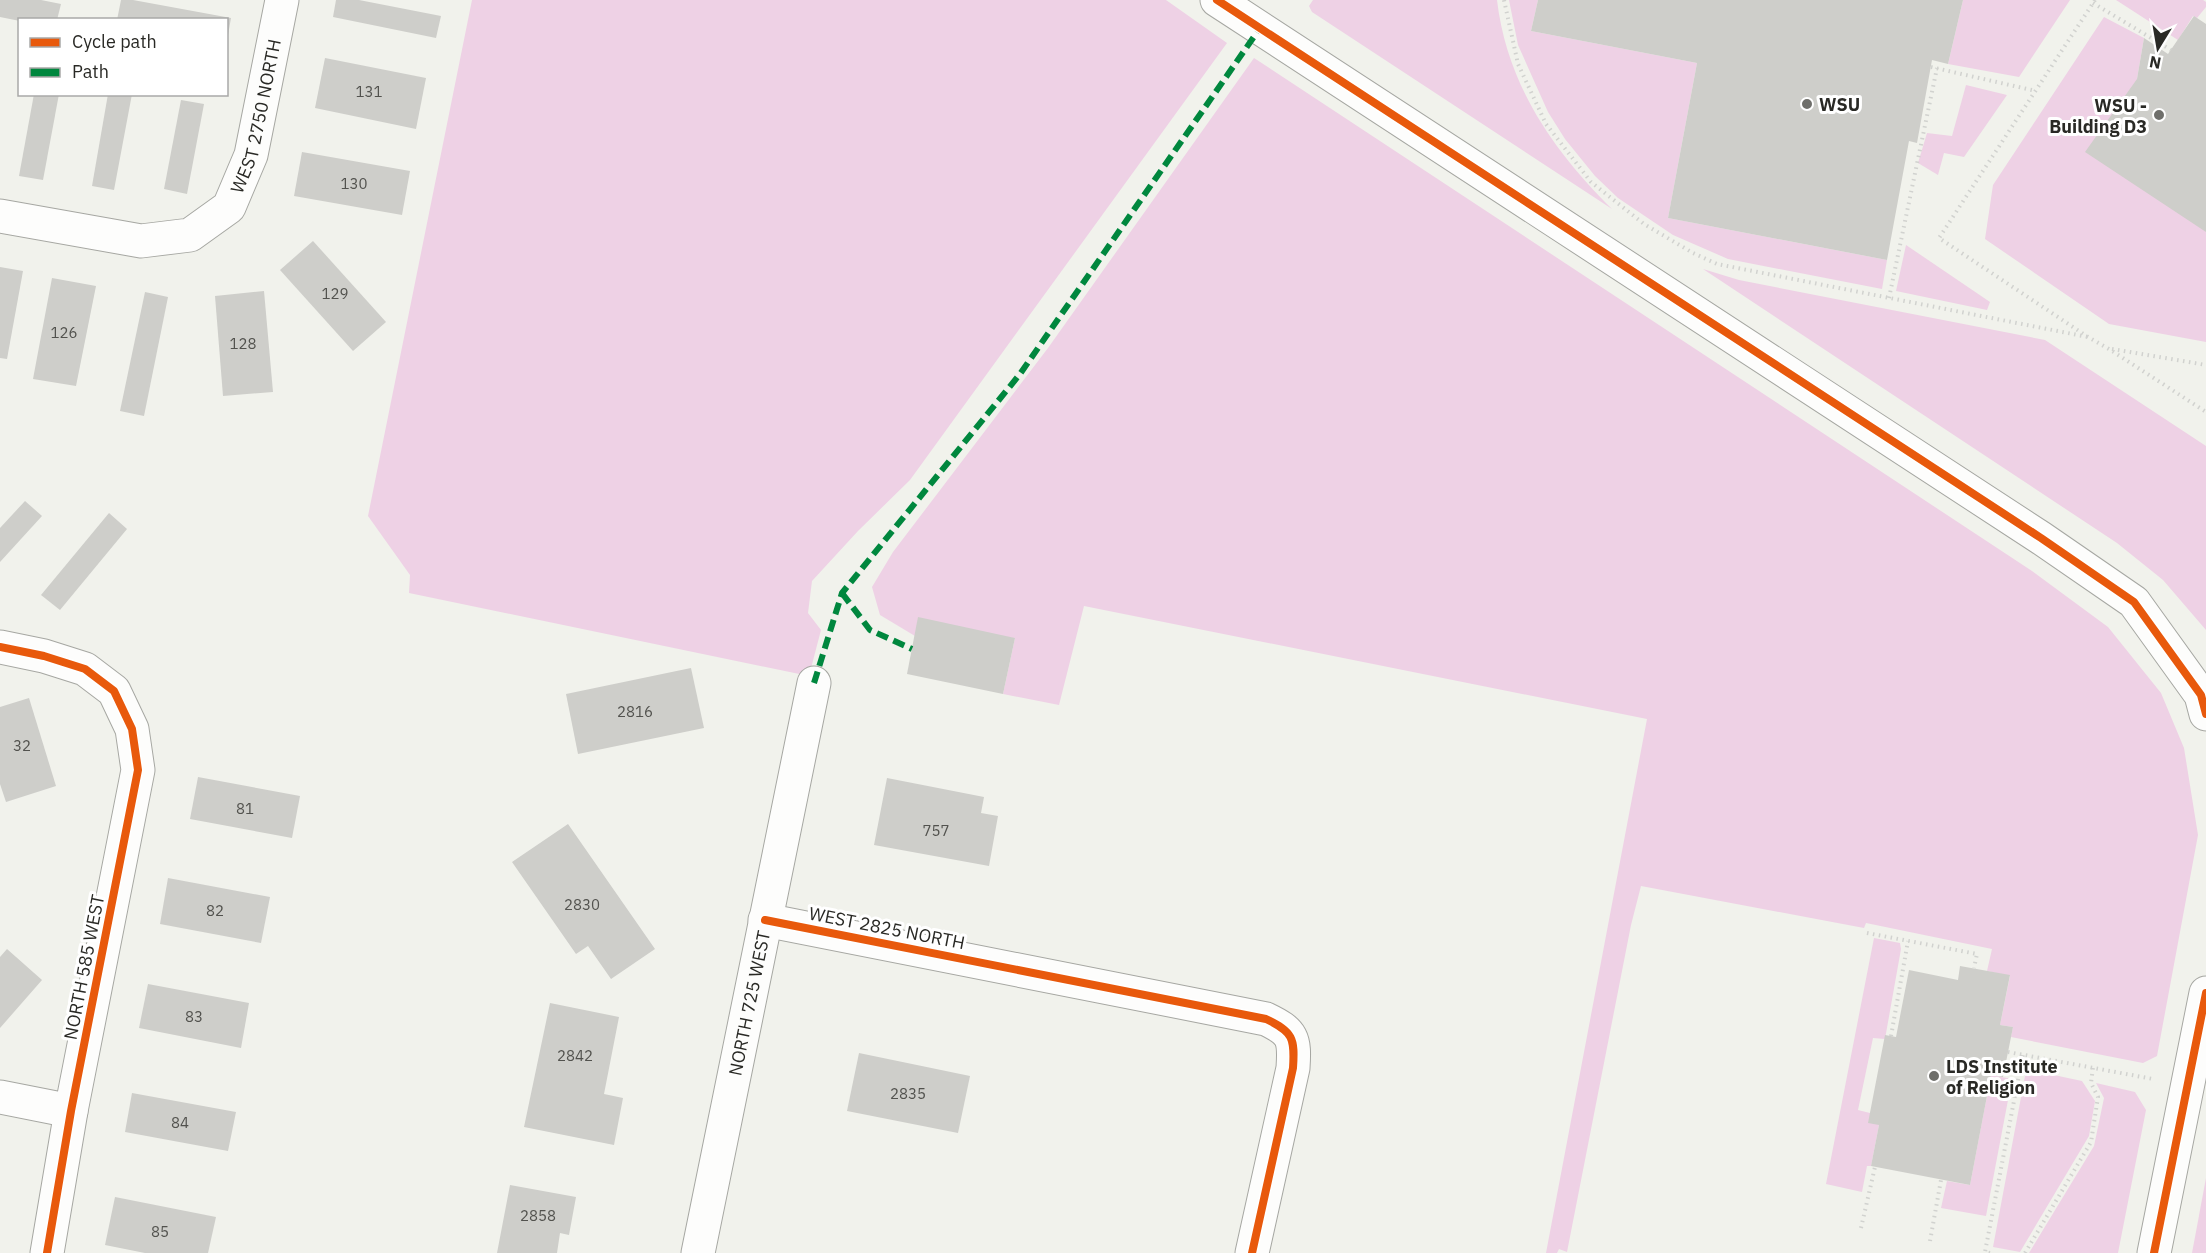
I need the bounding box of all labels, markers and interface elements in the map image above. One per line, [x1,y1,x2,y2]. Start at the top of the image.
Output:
legend [18,18,228,96]
north arrow [2128,18,2188,78]
text: Cycle path [72,30,157,53]
street label: WEST 2750 NORTH [225,37,285,197]
text: N [2148,52,2163,74]
text: Path [72,60,109,83]
house number: 131 [355,82,383,101]
place label: WSU [1819,93,1860,116]
place label: WSU - Building D3 [2049,94,2147,138]
marker: WSU [1800,97,1814,111]
marker: WSU - Building D3 [2152,108,2166,122]
house number: 130 [340,174,368,193]
house number: 129 [321,284,349,303]
house number: 126 [50,323,78,342]
house number: 128 [229,334,257,353]
house number: 2816 [617,702,653,721]
house number: 32 [13,736,31,755]
house number: 81 [236,799,254,818]
house number: 757 [922,821,950,840]
street label: NORTH 585 WEST [59,892,109,1042]
house number: 2830 [564,895,600,914]
house number: 82 [206,901,224,920]
street label: WEST 2825 NORTH [807,902,967,954]
street label: NORTH 725 WEST [723,928,775,1078]
house number: 83 [185,1007,203,1026]
house number: 2842 [557,1046,593,1065]
place label: LDS Institute of Religion [1946,1055,2058,1099]
marker: LDS Institute of Religion [1927,1069,1941,1083]
house number: 2835 [890,1084,926,1103]
house number: 84 [171,1113,189,1132]
house number: 2858 [520,1206,556,1225]
house number: 85 [151,1222,169,1241]

